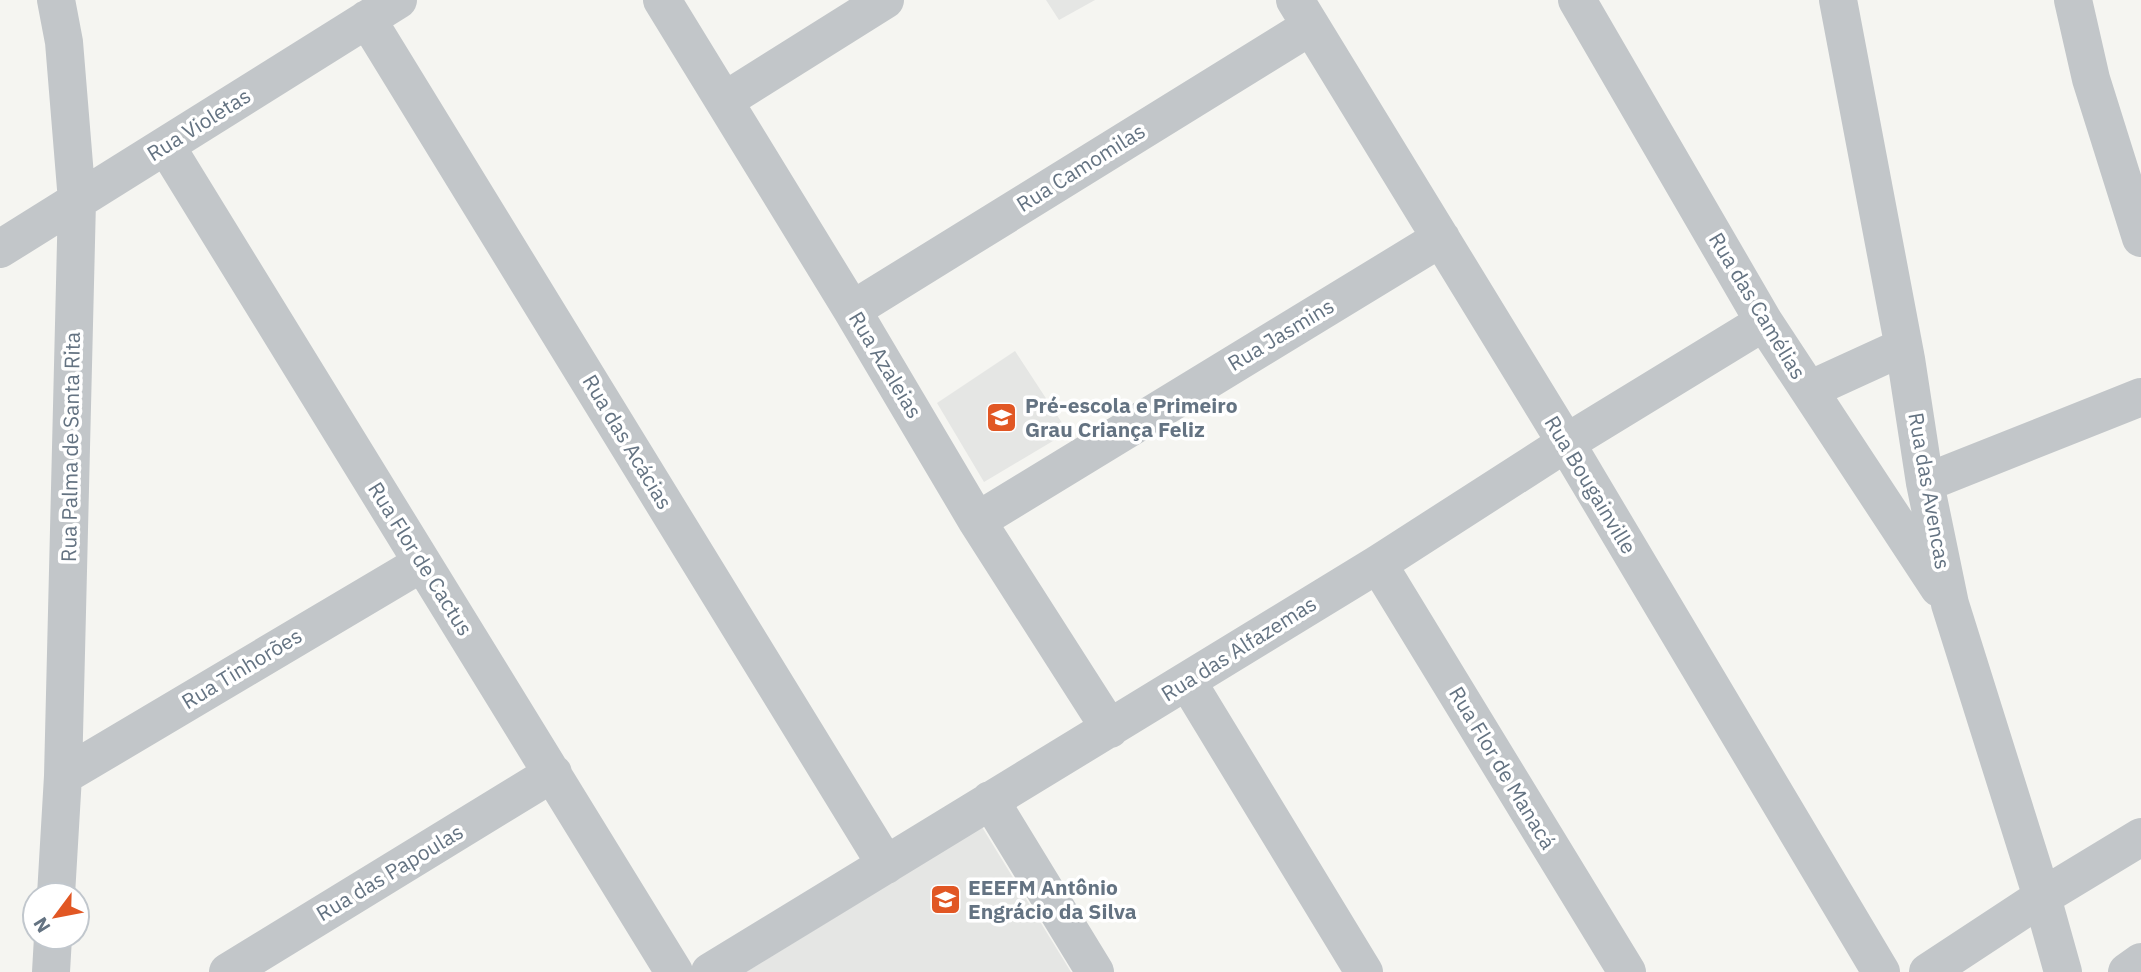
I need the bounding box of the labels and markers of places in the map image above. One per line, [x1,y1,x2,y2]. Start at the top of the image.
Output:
place label: Pré-escola e Primeiro Grau Criança Feliz [1025,391,1238,443]
school or university icon: Pré-escola e Primeiro Grau Criança Feliz [985,401,1019,435]
place label: EEEFM Antônio Engrácio da Silva [968,873,1137,925]
school or university icon: EEEFM Antônio Engrácio da Silva [928,883,962,917]

